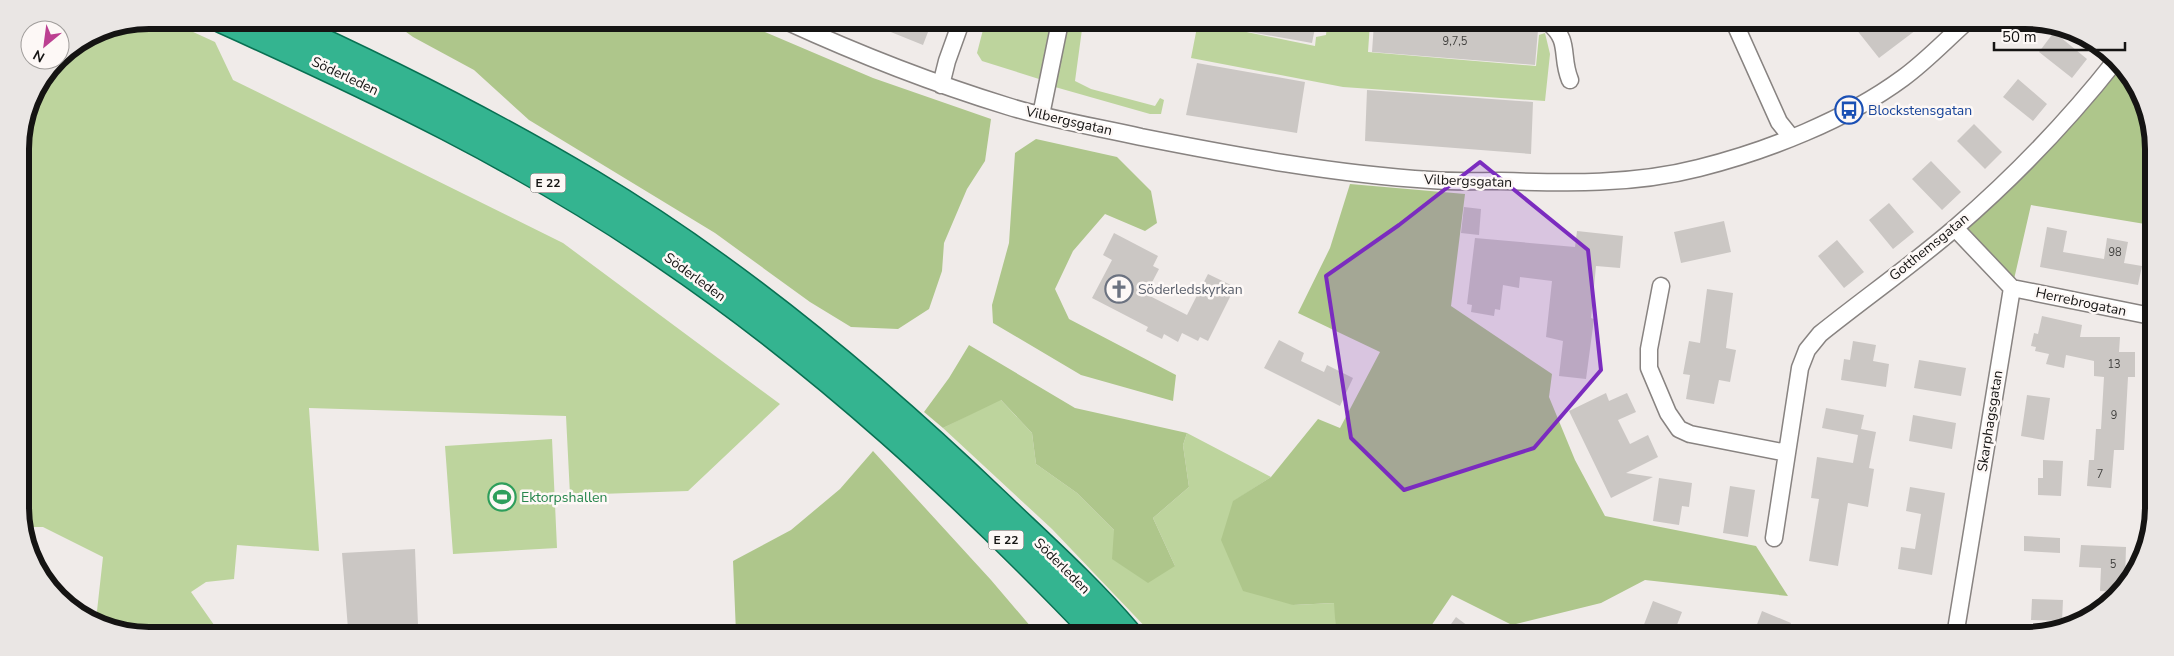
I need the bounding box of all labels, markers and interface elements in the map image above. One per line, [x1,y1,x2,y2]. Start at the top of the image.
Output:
north arrow [20,20,70,70]
scale bar [1994,20,2125,52]
text: 50 m [2002,27,2037,47]
house number: 9,7,5 [1443,34,1468,49]
text: N [30,45,48,67]
street label: Söderleden [308,52,382,100]
bus stop icon: Blockstensgatan [1834,95,1864,125]
place label: Blockstensgatan [1868,101,1972,120]
street label: Vilbergsgatan [1023,102,1114,140]
street label: Vilbergsgatan [1422,170,1513,192]
road number: E 22 [530,174,566,192]
street label: Gotthemsgatan [1885,209,1973,285]
house number: 98 [2108,245,2122,260]
street label: Söderleden [660,248,730,306]
church icon: Söderledskyrkan [1104,274,1134,304]
place label: Söderledskyrkan [1138,280,1243,299]
street label: Herrebrogatan [2034,283,2128,321]
house number: 13 [2107,357,2121,372]
street label: Skarphagsgatan [1973,369,2007,473]
house number: 9 [2111,408,2117,423]
house number: 7 [2097,467,2103,482]
sports icon: Ektorpshallen [487,482,517,512]
place label: Ektorpshallen [521,488,608,507]
road number: E 22 [988,530,1024,550]
street label: Söderleden [1030,534,1094,598]
house number: 5 [2110,557,2117,572]

